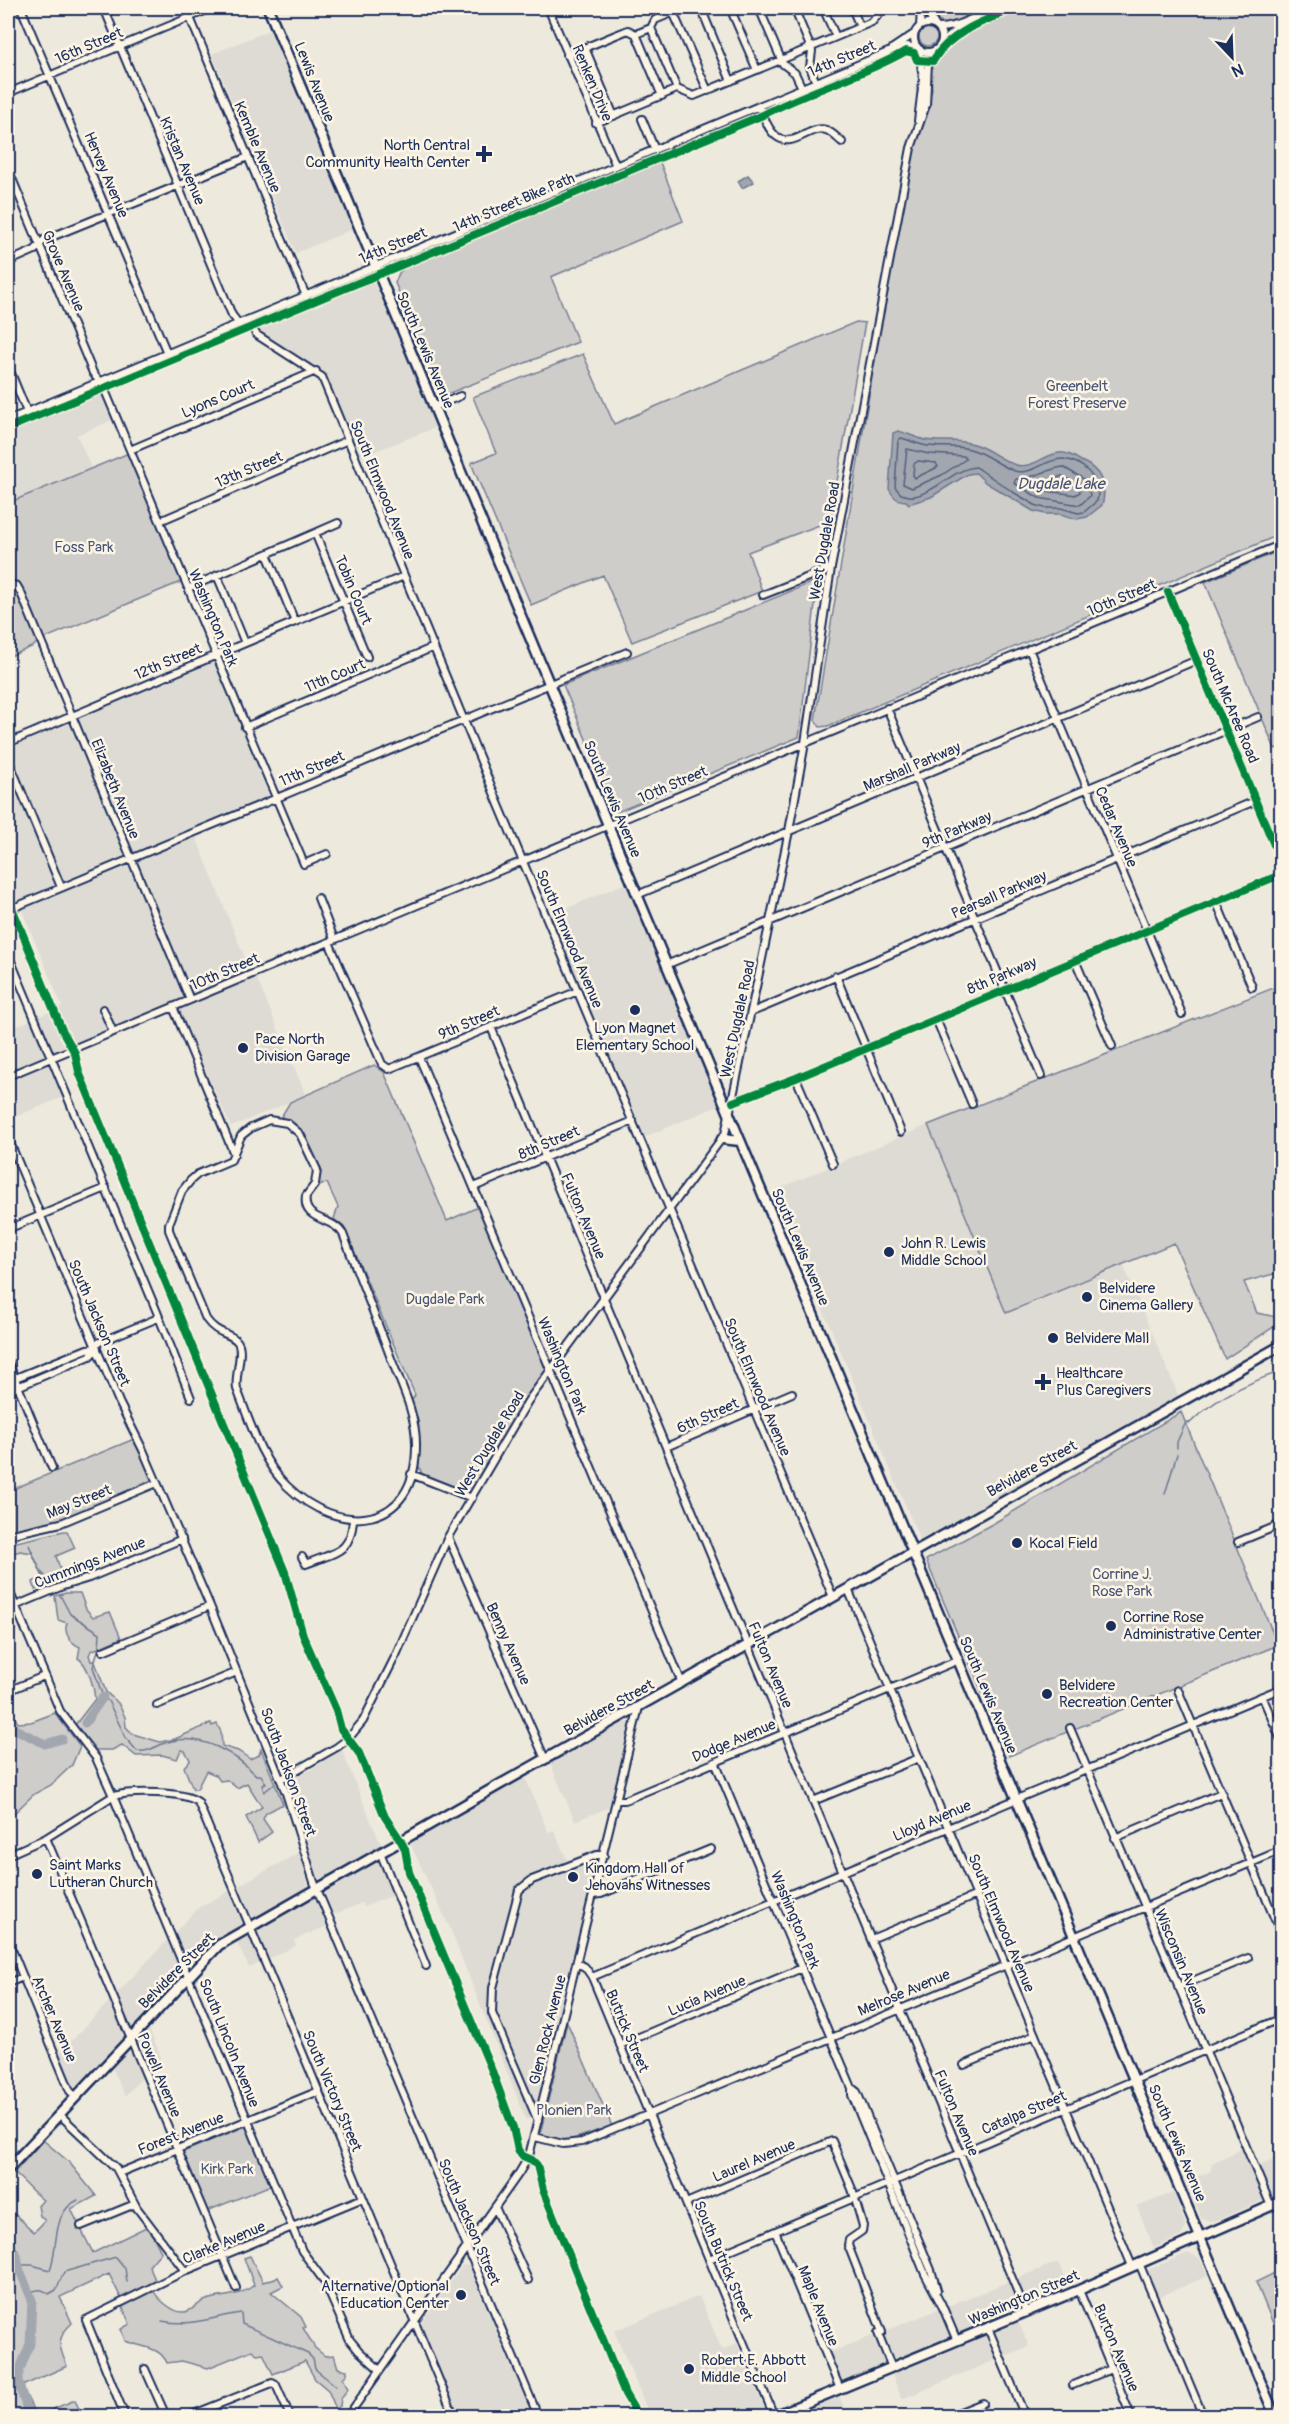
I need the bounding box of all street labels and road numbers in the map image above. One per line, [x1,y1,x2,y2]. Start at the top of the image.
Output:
street label: 16th Street [52,23,127,69]
street label: 14th Street [805,36,880,82]
street label: Lewis Avenue [289,39,339,125]
street label: Renken Drive [567,42,617,125]
street label: Kemble Avenue [229,98,285,196]
street label: Kristan Avenue [155,114,209,209]
street label: Hervey Avenue [79,129,133,221]
street label: 14th Street Bike Path [450,169,578,237]
street label: 14th Street [356,223,431,269]
street label: Grove Avenue [37,227,89,315]
street label: South Lewis Avenue [392,289,458,412]
street label: Lyons Court [179,375,258,423]
street label: South Elmwood Avenue [345,418,419,563]
street label: 13th Street [212,447,286,493]
street label: West Dugdale Road [805,480,845,602]
street label: Tobin Court [330,552,376,628]
street label: Washington Park [184,566,242,670]
street label: 10th Street [1085,575,1160,621]
street label: 12th Street [131,639,205,685]
street label: South McAree Road [1197,646,1263,766]
street label: 11th Court [302,654,369,697]
street label: Elizabeth Avenue [86,736,144,842]
street label: South Lewis Avenue [579,738,645,861]
street label: Marshall Parkway [860,738,964,796]
street label: 11th Street [277,746,348,791]
street label: 10th Street [636,762,711,808]
street label: Cedar Avenue [1091,784,1142,871]
street label: 9th Parkway [919,807,995,853]
street label: Pearsall Parkway [948,866,1050,924]
street label: South Elmwood Avenue [531,867,607,1012]
street label: 10th Street [188,949,263,995]
street label: 8th Parkway [964,953,1040,999]
street label: West Dugdale Road [716,958,760,1080]
street label: 9th Street [435,1001,503,1044]
street label: 8th Street [516,1121,583,1164]
street label: Fulton Avenue [556,1170,610,1263]
street label: South Lewis Avenue [767,1186,833,1309]
street label: South Jackson Street [64,1257,135,1390]
street label: Washington Park [533,1314,591,1418]
street label: South Elmwood Avenue [719,1315,795,1460]
street label: West Dugdale Road [451,1388,529,1500]
street label: 6th Street [674,1394,743,1438]
street label: Belvidere Street [984,1436,1081,1502]
street label: May Street [44,1480,115,1524]
street label: Cummings Avenue [32,1533,149,1593]
street label: Benny Avenue [481,1600,535,1689]
street label: Fulton Avenue [743,1619,797,1712]
street label: South Lewis Avenue [955,1634,1021,1757]
street label: Belvidere Street [561,1675,658,1741]
street label: South Jackson Street [256,1705,320,1840]
street label: Dodge Avenue [689,1715,779,1767]
street label: Lloyd Avenue [890,1796,975,1846]
street label: South Elmwood Avenue [963,1851,1039,1996]
street label: Washington Park [766,1868,824,1972]
street label: Wisconsin Avenue [1150,1906,1212,2018]
street label: Belvidere Street [135,1928,220,2013]
street label: Melrose Avenue [855,1965,954,2021]
street label: Lucia Avenue [665,1971,749,2021]
street label: Archer Avenue [27,1973,81,2066]
street label: Glen Rock Avenue [525,1973,571,2087]
street label: South Lincoln Avenue [194,1976,264,2111]
street label: Butrick Street [601,1987,653,2076]
street label: South Victory Street [298,2028,366,2155]
street label: Powell Avenue [133,2030,186,2121]
street label: Fulton Avenue [929,2067,983,2160]
street label: South Lewis Avenue [1144,2082,1210,2205]
street label: Catalpa Street [979,2086,1070,2139]
street label: Forest Avenue [135,2108,227,2160]
street label: Laurel Avenue [710,2135,799,2187]
street label: South Jackson Street [434,2156,505,2289]
street label: South Butrick Street [689,2198,757,2325]
street label: Clarke Avenue [180,2217,269,2269]
street label: Maple Avenue [793,2263,843,2350]
street label: Washington Street [966,2266,1083,2330]
street label: Burton Avenue [1089,2301,1143,2395]

